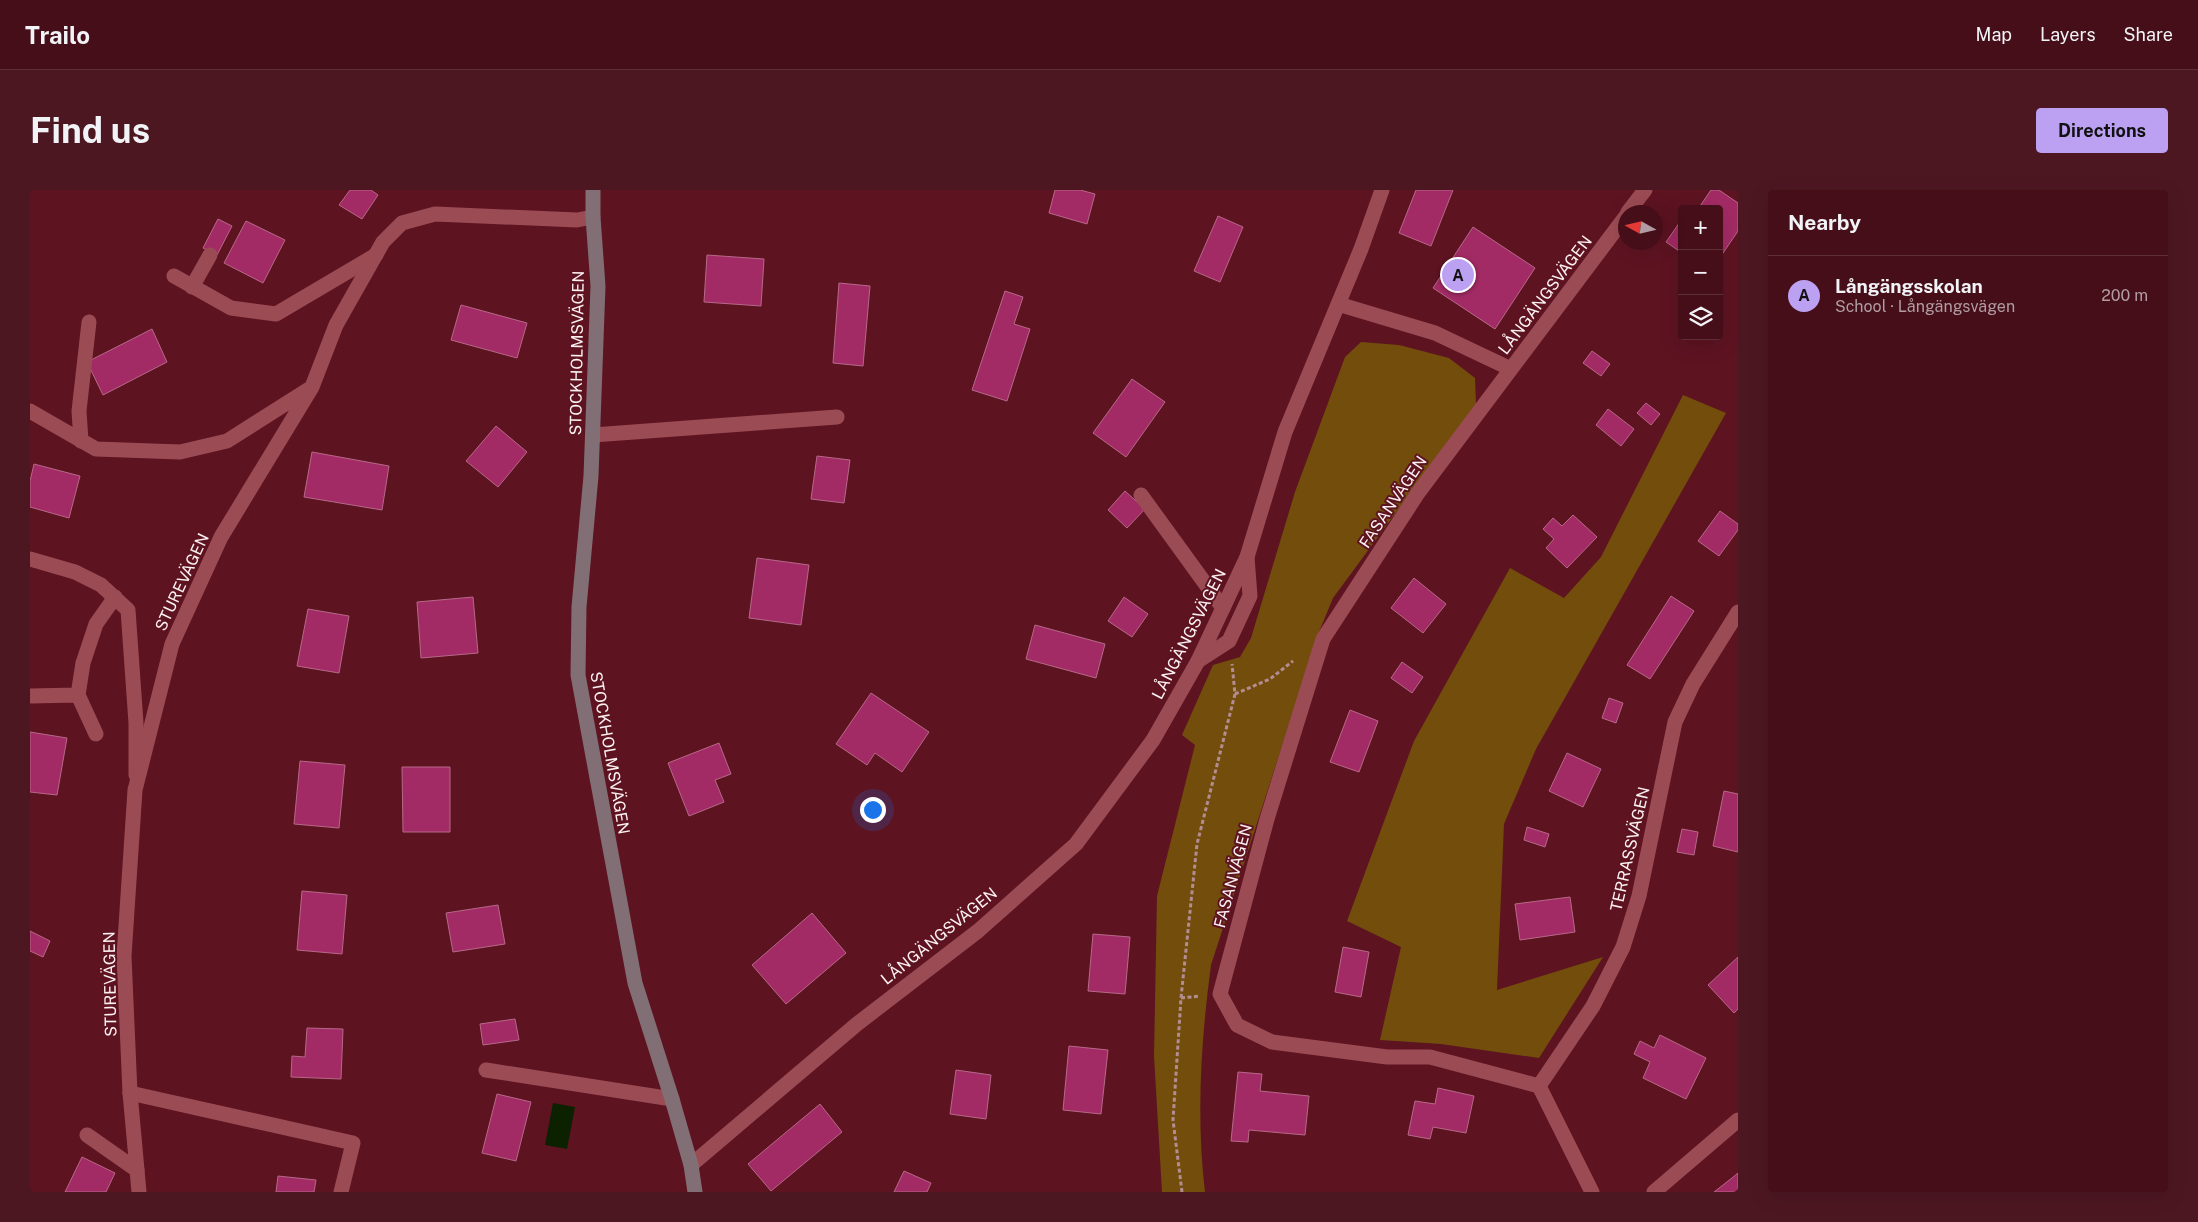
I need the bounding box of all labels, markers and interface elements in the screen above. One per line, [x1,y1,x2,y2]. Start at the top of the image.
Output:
text: Trailo [25,21,90,49]
text: Map [1976,24,2012,45]
text: Layers [2040,24,2096,45]
text: Share [2124,24,2173,45]
button: Directions [2036,108,2168,153]
text: Find us [30,110,150,151]
north arrow [1618,205,1663,250]
map controls [1678,205,1723,340]
button: + [1678,205,1723,250]
text: Nearby [1788,210,1861,235]
street label: LÅNGÄNGSVÄGEN [1493,231,1596,358]
button: − [1678,250,1723,295]
pin: A [1442,256,1474,294]
street label: STOCKHOLMSVÄGEN [565,270,588,436]
text: Långängsskolan [1835,275,1983,297]
text: A [1798,286,1810,305]
text: 200 m [2101,286,2148,305]
button: layers [1678,295,1723,340]
text: School · Långängsvägen [1835,297,2015,316]
street label: FASANVÄGEN [1354,452,1431,552]
street label: STUREVÄGEN [150,530,213,634]
street label: LÅNGÄNGSVÄGEN [1146,565,1230,702]
street label: STOCKHOLMSVÄGEN [586,670,635,836]
street label: TERRASSVÄGEN [1605,785,1654,913]
your location [860,797,886,823]
street label: FASANVÄGEN [1209,822,1256,930]
street label: LÅNGÄNGSVÄGEN [876,882,1001,989]
street label: STUREVÄGEN [99,931,120,1037]

